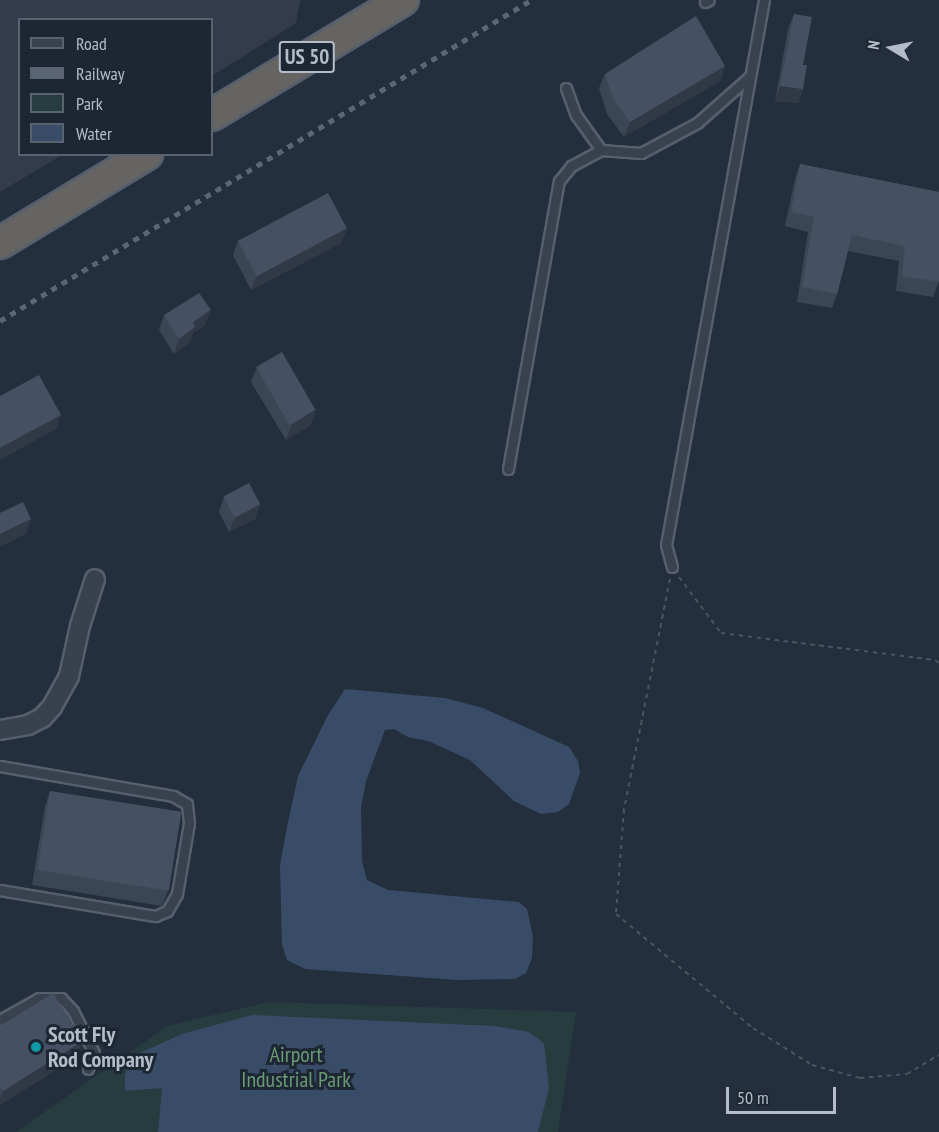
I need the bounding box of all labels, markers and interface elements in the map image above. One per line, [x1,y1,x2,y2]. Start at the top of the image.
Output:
legend [18,18,213,156]
north arrow [861,18,921,78]
text: Road [76,32,107,55]
road number: US 50 [278,39,336,75]
text: N [863,39,884,51]
text: Railway [76,62,125,85]
text: Park [76,92,103,115]
text: Water [76,122,112,145]
place label: Scott Fly Rod Company [48,1021,154,1072]
marker: Scott Fly Rod Company [29,1040,43,1054]
park label: Airport Industrial Park [241,1041,351,1092]
scale bar [729,1075,838,1113]
text: 50 m [737,1086,769,1109]

